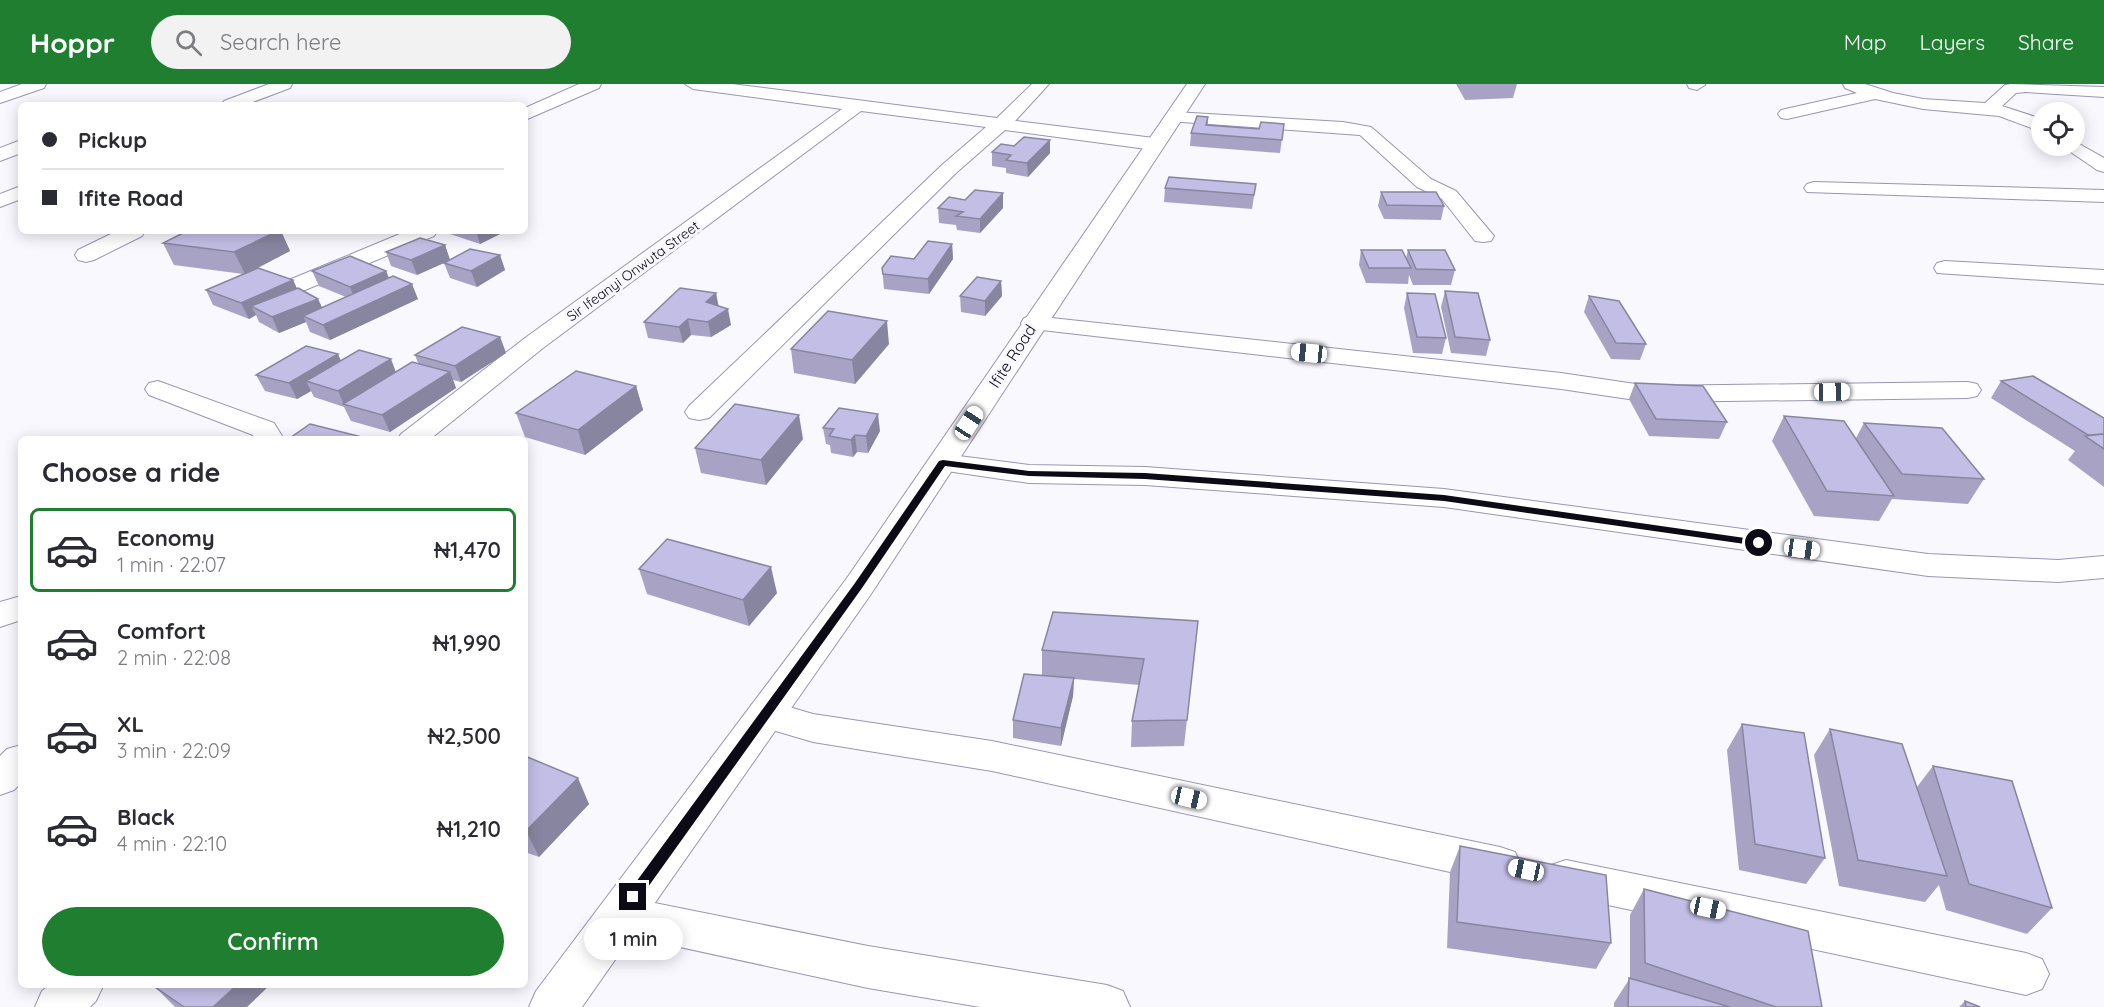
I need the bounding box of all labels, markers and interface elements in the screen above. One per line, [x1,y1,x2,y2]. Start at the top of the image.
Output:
search box [151,15,571,69]
text: Hoppr [30,25,115,60]
icon: search [172,26,205,59]
text: Search here [220,28,341,56]
text: Map [1844,29,1887,55]
text: Layers [1920,29,1985,55]
text: Share [2018,29,2074,55]
map controls [2031,102,2085,156]
button: locate [2031,102,2085,156]
text: Pickup [78,126,147,154]
text: Ifite Road [78,184,183,212]
street label: Sir Ifeanyi Onwuta Street [563,217,703,325]
street label: Ifite Road [984,321,1040,391]
car [1290,342,1328,364]
car [1814,383,1850,401]
car [952,403,986,443]
text: Choose a ride [42,455,220,489]
icon: car [45,523,99,577]
text: Economy [117,524,215,552]
route start [1745,529,1772,556]
text: ₦1,470 [434,536,501,564]
car [1783,538,1821,560]
text: 1 min · 22:07 [117,552,226,577]
icon: car [45,616,99,670]
text: Comfort [117,617,206,645]
text: ₦1,990 [433,629,501,657]
text: 2 min · 22:08 [117,645,231,670]
icon: car [45,709,99,763]
text: XL [117,710,144,738]
text: ₦2,500 [428,722,501,750]
text: 3 min · 22:09 [117,738,231,763]
car [1169,785,1209,811]
icon: car [45,802,99,856]
text: Black [117,803,175,831]
text: ₦1,210 [437,815,501,843]
text: 4 min · 22:10 [117,831,227,856]
car [1507,857,1545,883]
route end [619,883,646,910]
car [1689,895,1727,921]
button: Confirm [42,907,504,976]
callout: 1 min [584,918,682,960]
text: 1 min [610,926,657,951]

